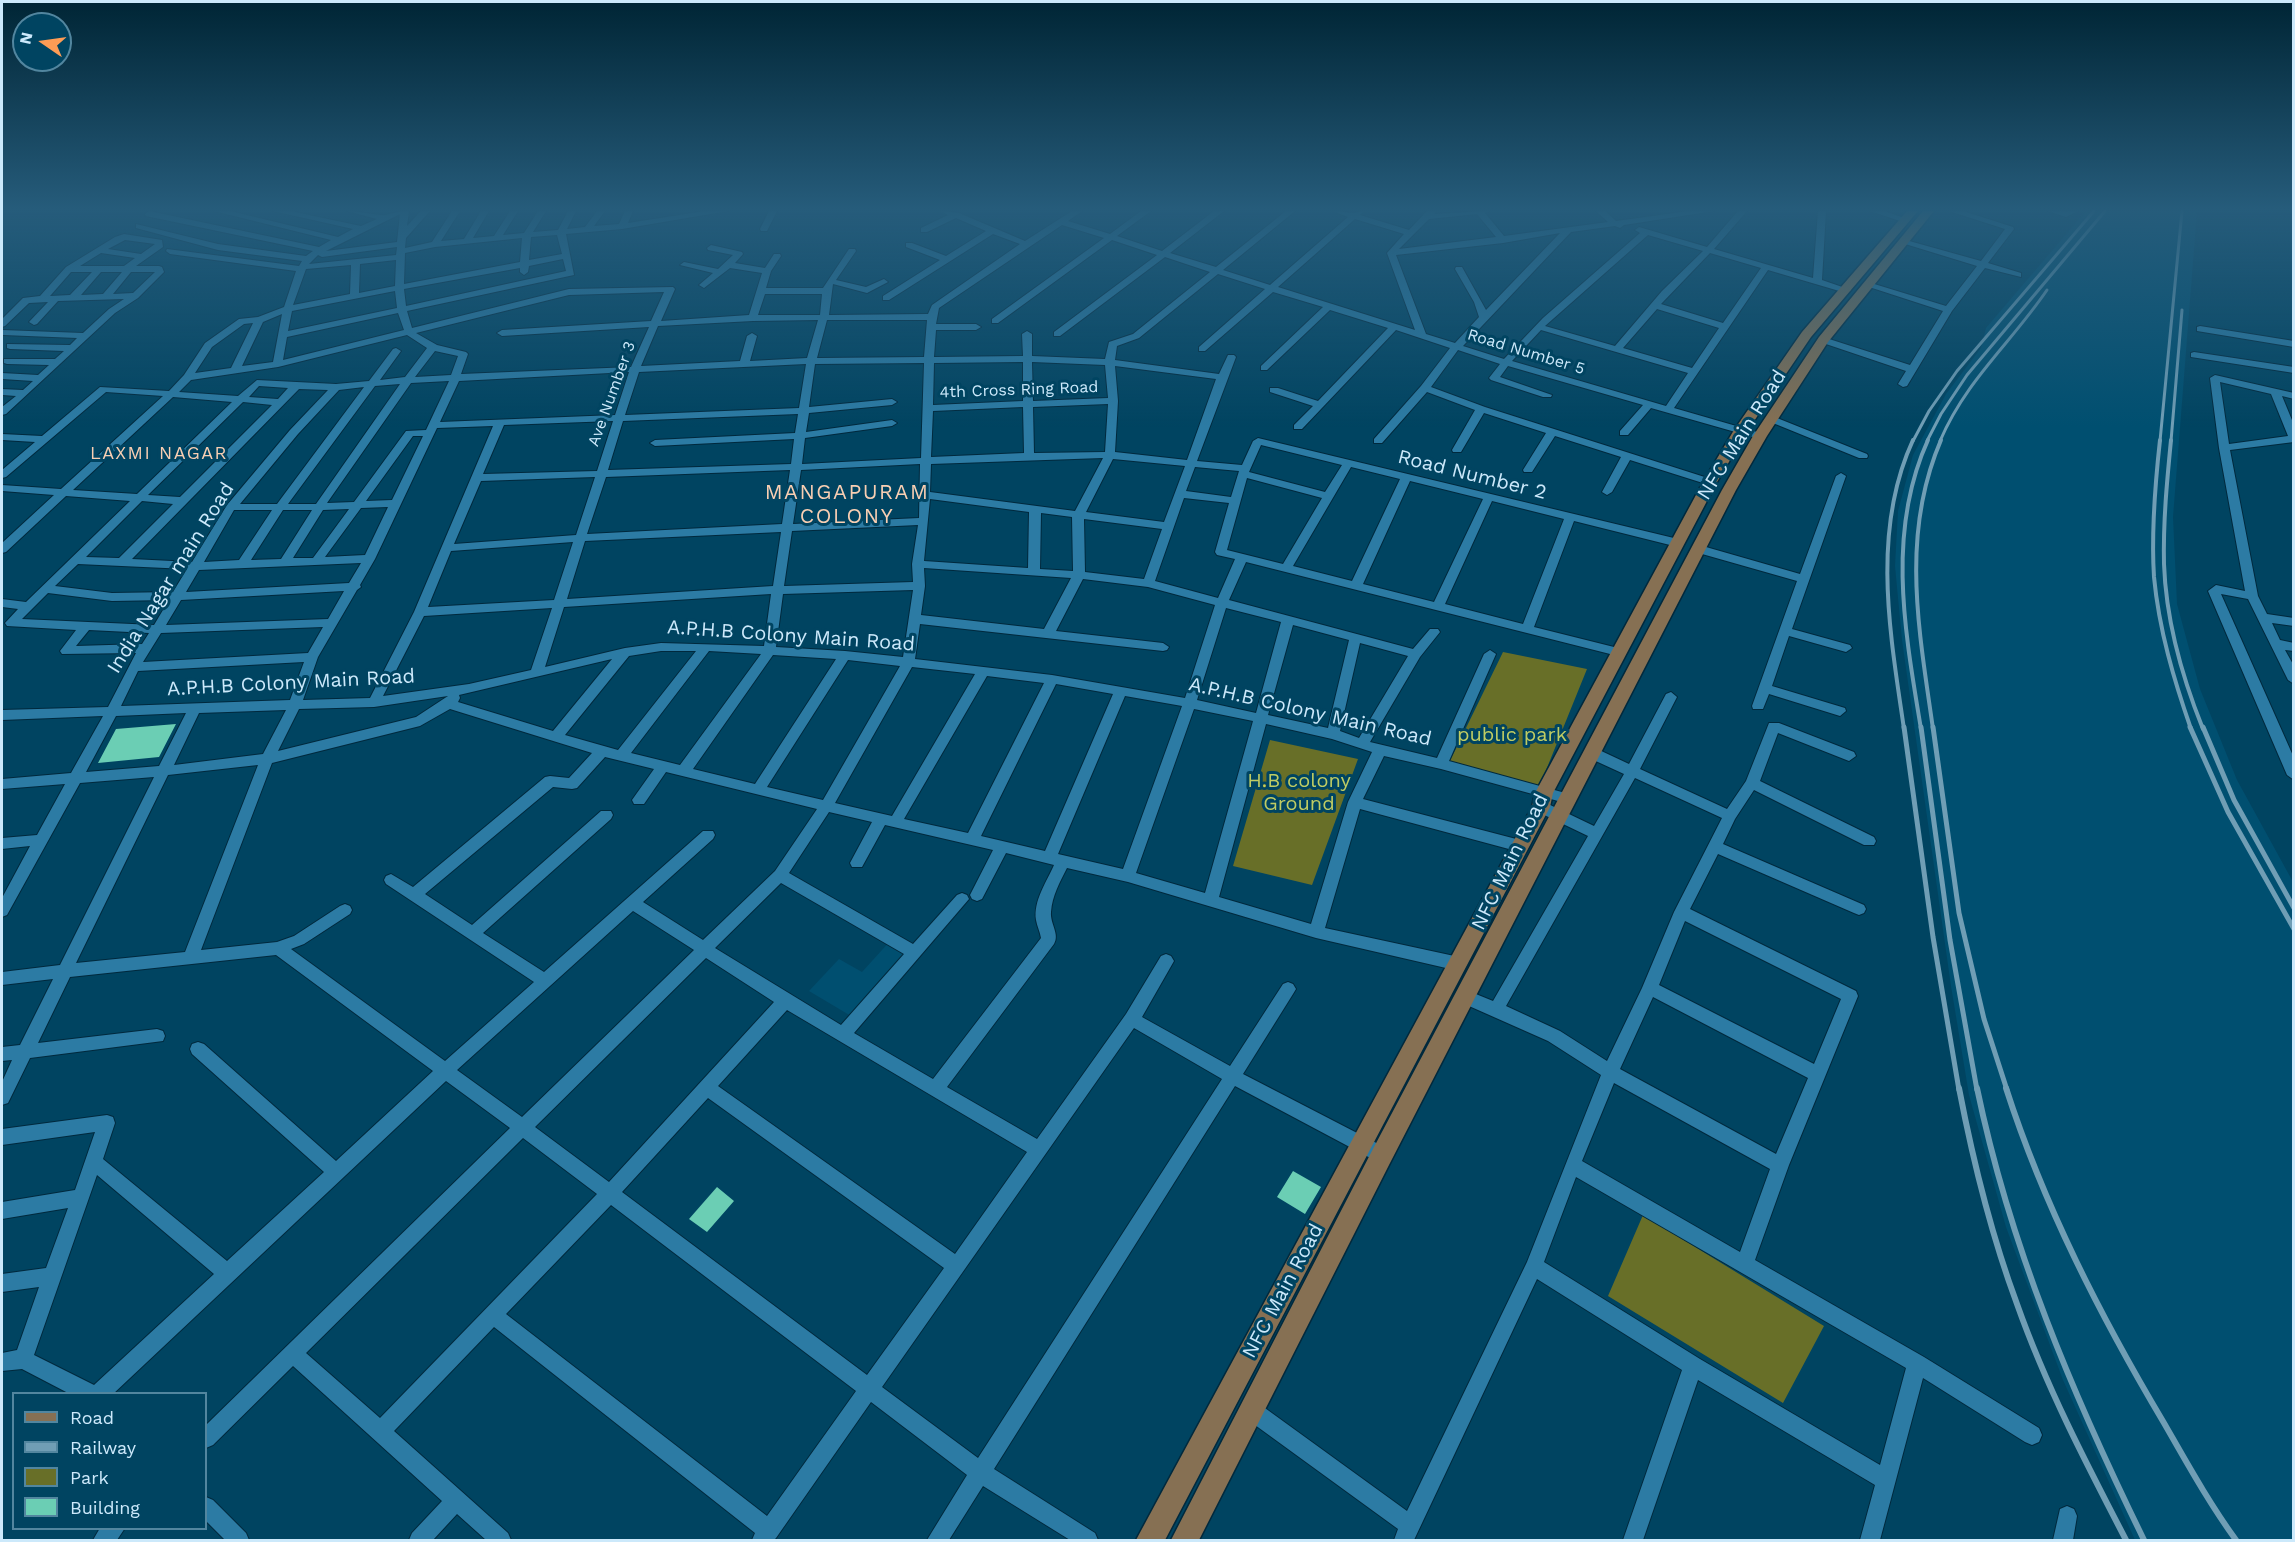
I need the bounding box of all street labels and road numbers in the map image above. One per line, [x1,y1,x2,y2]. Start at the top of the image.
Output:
street label: Road Number 5 [1465,325,1587,379]
street label: Ave Number 3 [584,339,640,449]
street label: NFC Main Road [1692,366,1792,504]
street label: 4th Cross Ring Road [939,378,1099,402]
street label: Road Number 2 [1395,445,1549,505]
street label: India Nagar main Road [102,478,240,678]
street label: A.P.H.B Colony Main Road [666,615,916,657]
street label: A.P.H.B Colony Main Road [166,665,416,701]
street label: A.P.H.B Colony Main Road [1186,672,1434,752]
street label: NFC Main Road [1467,790,1553,934]
street label: NFC Main Road [1237,1220,1329,1362]

